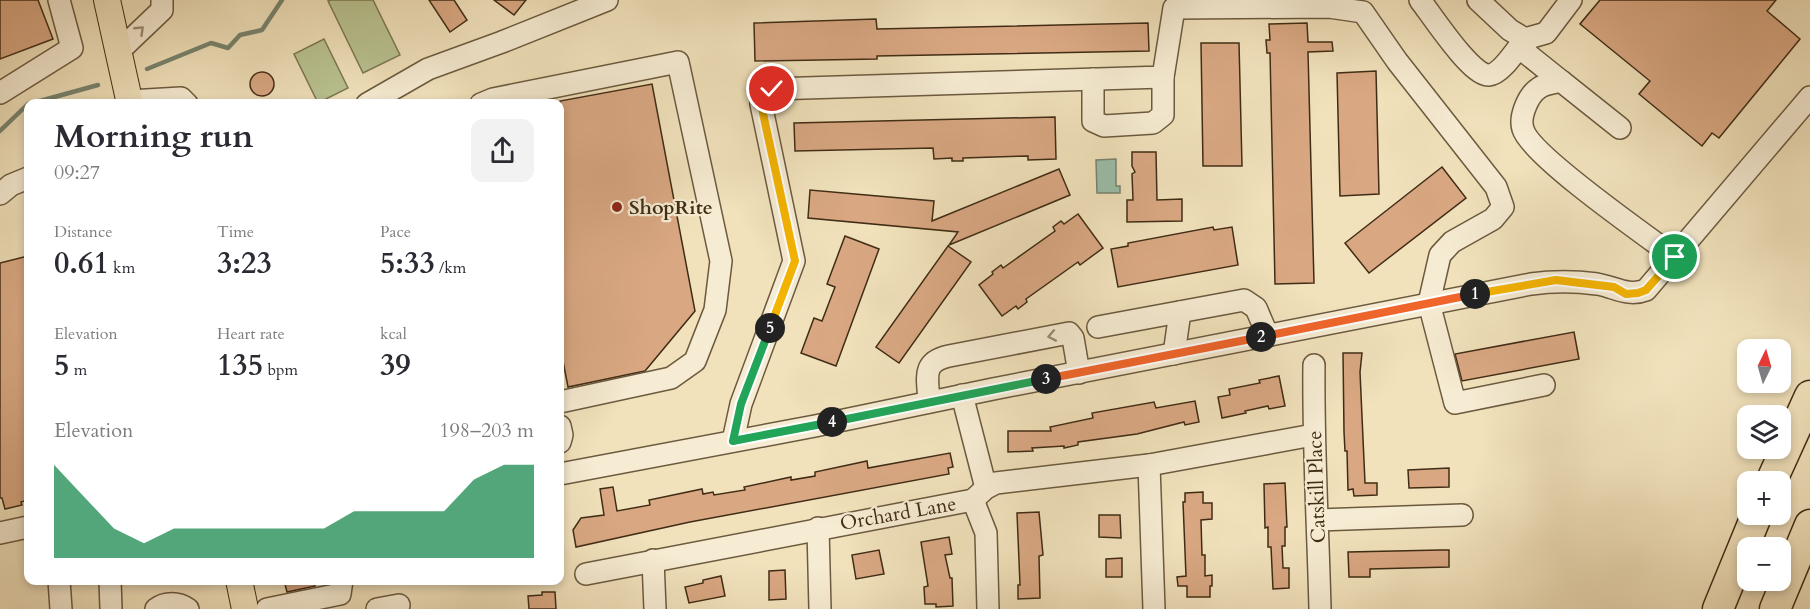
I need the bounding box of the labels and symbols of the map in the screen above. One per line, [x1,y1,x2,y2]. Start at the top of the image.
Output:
one-way arrow [133,27,144,38]
pin [746,63,797,114]
place label: ShopRite [629,194,713,221]
marker: ShopRite [610,200,624,214]
pin [1649,231,1700,282]
pin: 1 [1460,279,1490,309]
pin: 5 [755,313,785,343]
pin: 2 [1246,322,1276,352]
one-way arrow [1048,329,1058,342]
north arrow [1737,339,1791,393]
pin: 3 [1031,364,1061,394]
pin: 4 [817,407,847,437]
street label: Catskill Place [1301,430,1332,544]
street label: Orchard Lane [838,490,958,537]

